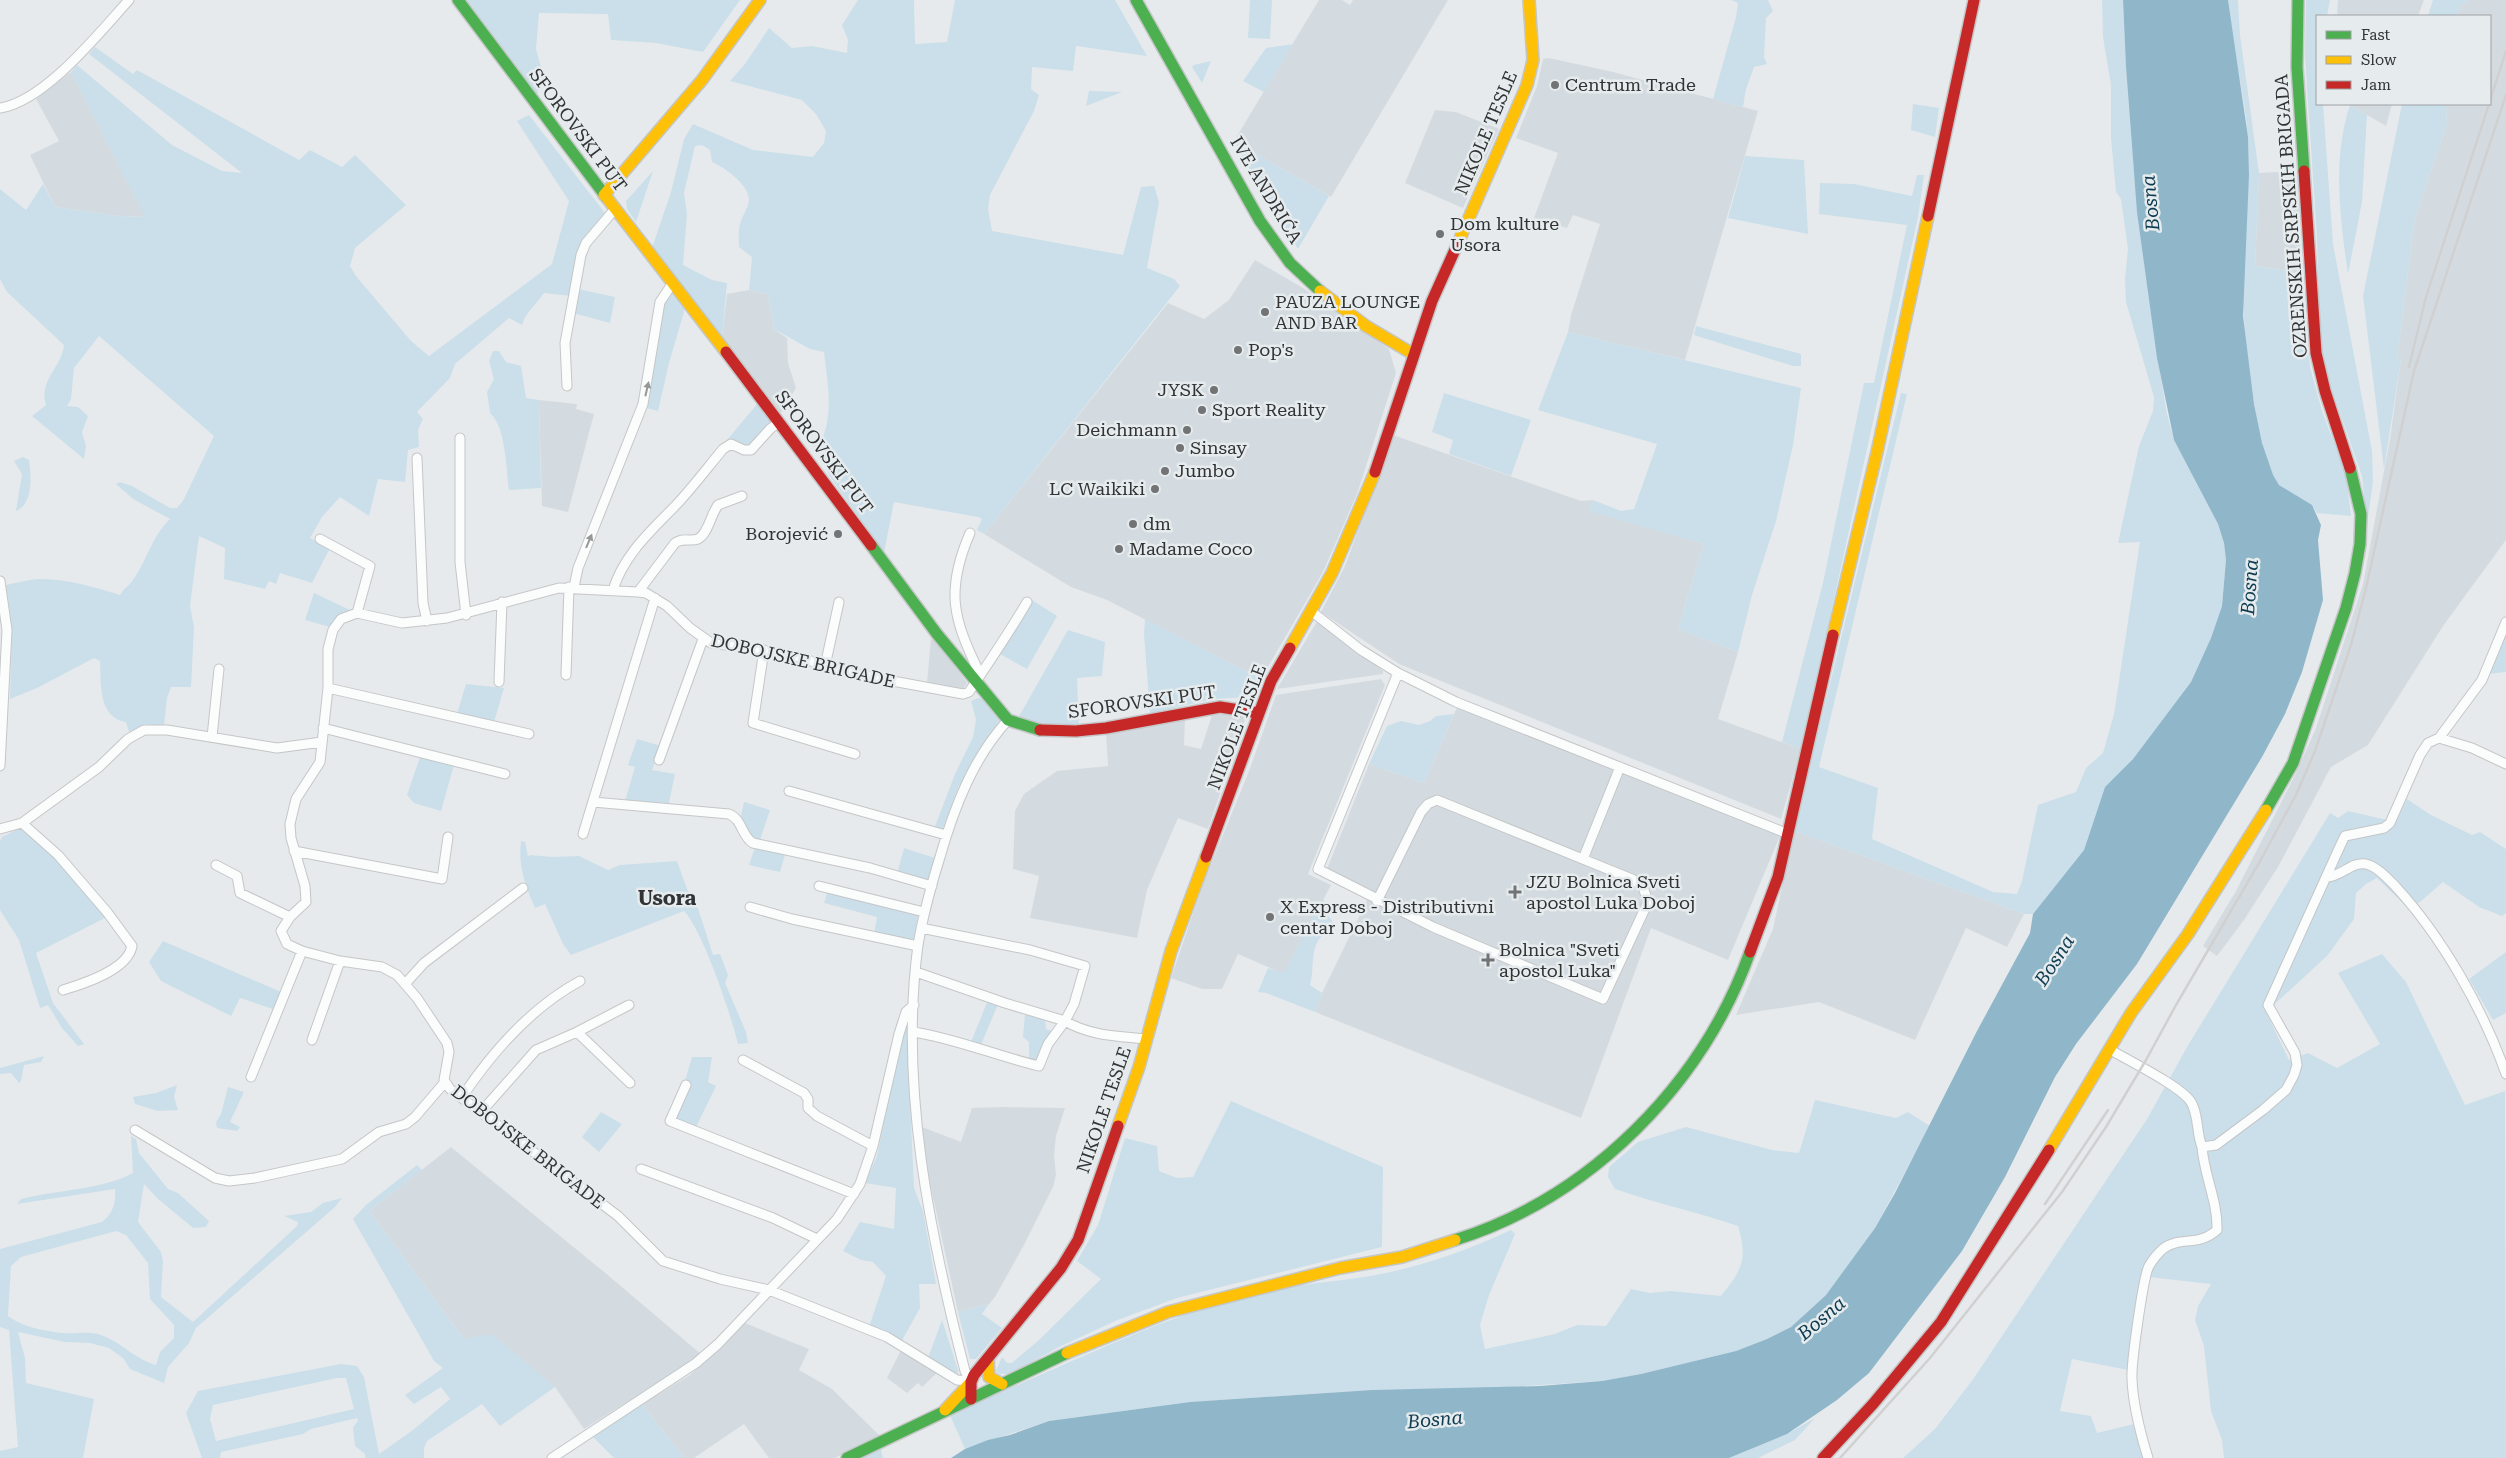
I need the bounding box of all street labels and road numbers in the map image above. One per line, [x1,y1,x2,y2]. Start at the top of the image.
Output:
street label: SFOROVSKI PUT [525,64,632,195]
street label: NIKOLE TESLE [1450,68,1521,198]
street label: OZRENSKIH SRPSKIH BRIGADA [2270,73,2311,359]
street label: IVE ANDRIĆA [1226,132,1307,247]
street label: SFOROVSKI PUT [771,386,878,517]
street label: DOBOJSKE BRIGADE [709,629,897,692]
street label: NIKOLE TESLE [1203,661,1270,792]
street label: SFOROVSKI PUT [1067,681,1217,722]
street label: NIKOLE TESLE [1072,1044,1135,1176]
street label: DOBOJSKE BRIGADE [448,1080,609,1213]

